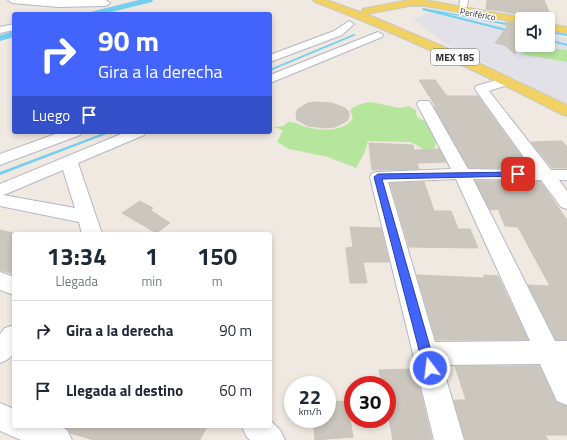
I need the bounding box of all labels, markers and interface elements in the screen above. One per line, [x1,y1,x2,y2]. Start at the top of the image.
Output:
street label: Periférico [459,4,497,24]
map controls [515,12,555,52]
button: sound [515,12,555,52]
text: 90 m [98,19,159,62]
icon: right [32,28,84,80]
road number: MEX 185 [431,49,479,65]
text: Gira a la derecha [98,58,223,85]
text: Luego [32,104,70,127]
icon: arrive [78,104,100,126]
pin [501,157,535,191]
icon: arrive [507,163,529,185]
text: 13:34 [47,238,107,274]
text: 1 [145,238,159,274]
text: 150 [197,238,237,274]
text: Llegada [56,271,98,291]
text: min [141,271,162,291]
text: m [212,271,223,291]
text: Gira a la derecha [66,319,173,342]
text: 90 m [219,319,252,342]
icon: right [32,320,54,342]
position arrow [409,347,451,389]
speed limit sign: 30 [344,376,396,428]
text: Llegada al destino [66,379,183,402]
text: 60 m [219,379,252,402]
icon: arrive [32,380,54,402]
text: 22 [299,381,321,412]
text: km/h [299,404,321,419]

